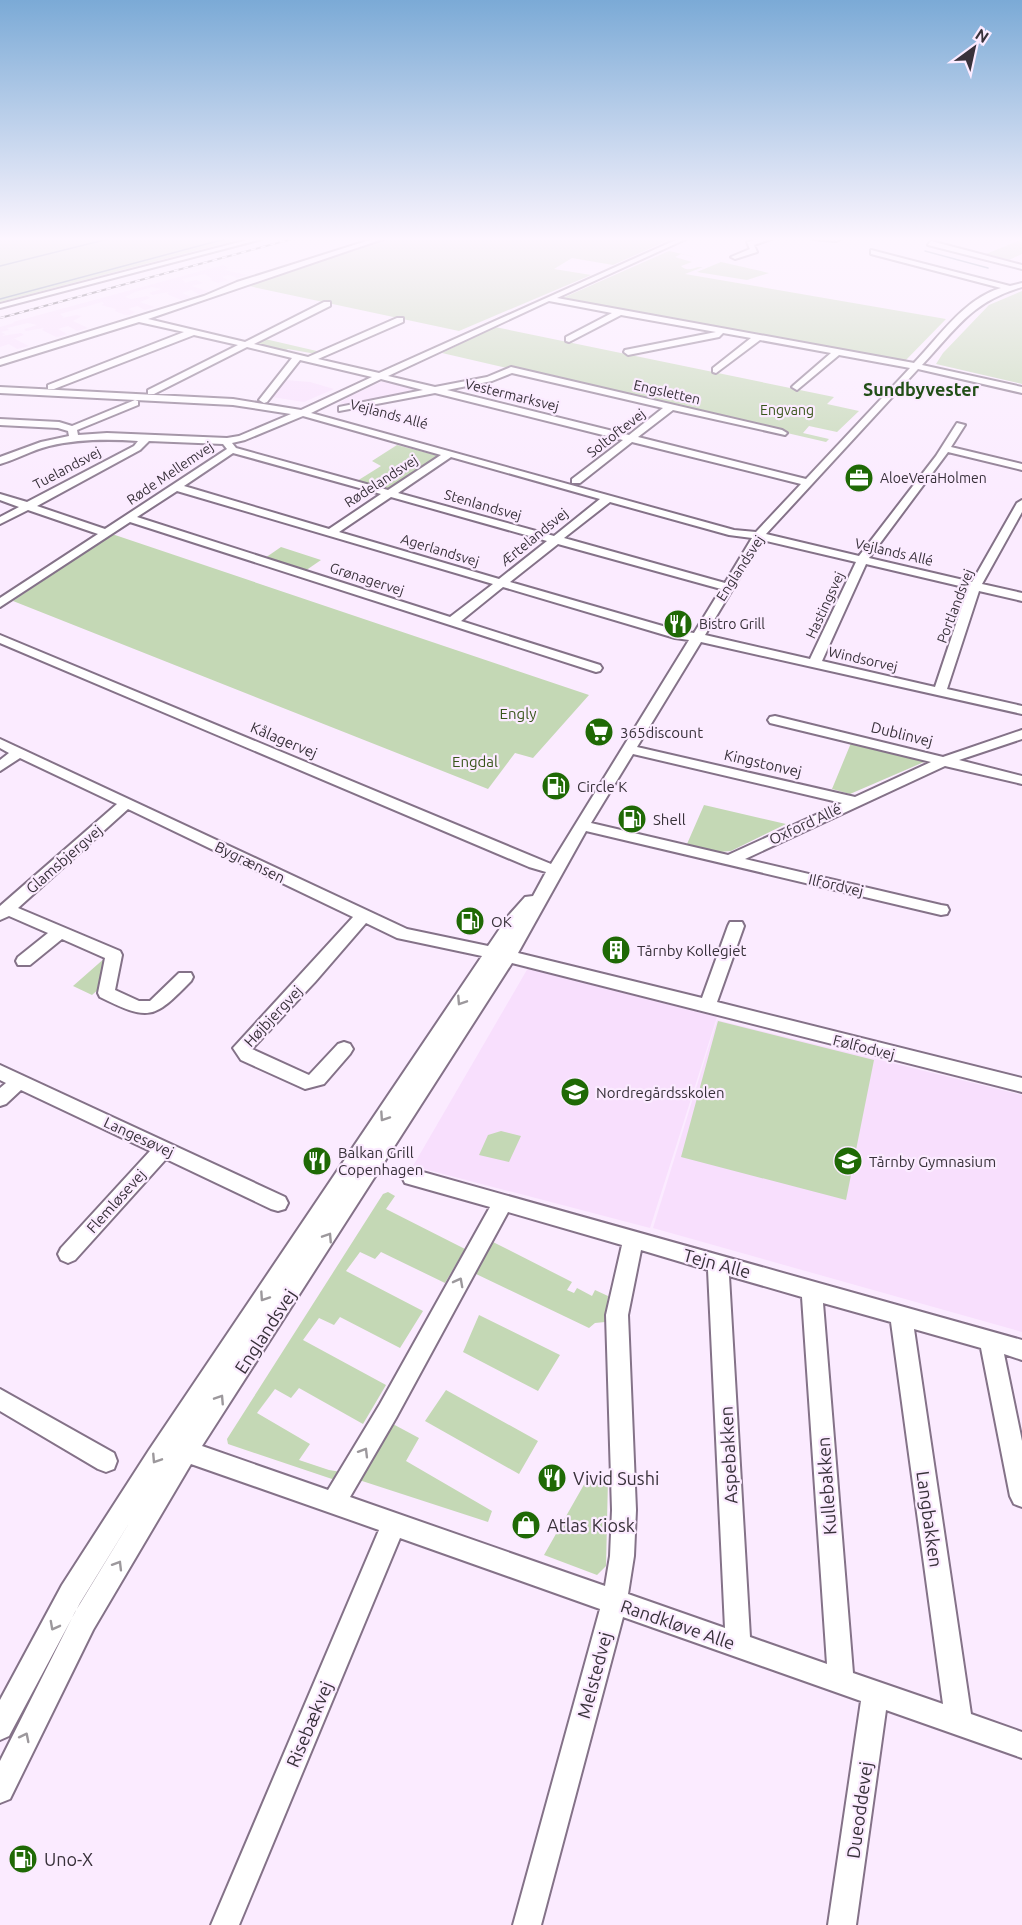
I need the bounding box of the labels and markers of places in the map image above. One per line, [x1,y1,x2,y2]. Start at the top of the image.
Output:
office icon: AloeVeraHolmen [843,462,875,494]
place label: AloeVeraHolmen [880,470,987,486]
restaurant icon: Bistro Grill [662,608,694,640]
place label: Bistro Grill [699,616,765,632]
supermarket icon: 365discount [583,716,615,748]
place label: 365discount [620,724,703,741]
fuel station icon: Circle K [540,770,572,802]
place label: Circle K [577,778,627,795]
fuel station icon: Shell [616,803,648,835]
place label: Shell [653,811,686,828]
fuel station icon: OK [454,905,486,937]
place label: OK [491,913,512,930]
building icon: Tårnby Kollegiet [600,934,632,966]
place label: Tårnby Kollegiet [637,942,747,959]
school or university icon: Nordregårdsskolen [559,1076,591,1108]
place label: Nordregårdsskolen [596,1084,725,1101]
place label: Balkan Grill Copenhagen [338,1144,423,1178]
restaurant icon: Balkan Grill Copenhagen [301,1145,333,1177]
school or university icon: Tårnby Gymnasium [832,1145,864,1177]
place label: Tårnby Gymnasium [869,1153,996,1170]
restaurant icon: Vivid Sushi [536,1462,568,1494]
place label: Vivid Sushi [573,1468,659,1488]
shop icon: Atlas Kiosk [510,1509,542,1541]
place label: Atlas Kiosk [547,1515,635,1535]
fuel station icon: Uno-X [7,1843,39,1875]
place label: Uno-X [44,1849,93,1869]

